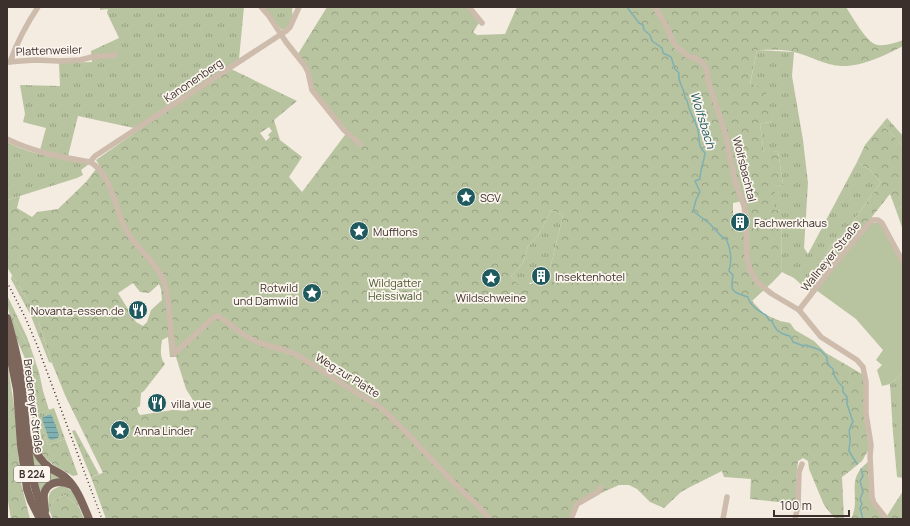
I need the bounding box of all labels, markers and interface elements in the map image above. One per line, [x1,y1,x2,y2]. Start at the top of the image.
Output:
street label: Plattenweiler [16,41,83,59]
street label: Kanonenberg [161,55,225,105]
water label: Wolfsbach [686,90,720,151]
street label: Wolfsbachtal [730,135,760,203]
place icon: SGV [455,186,477,208]
place label: SGV [480,190,501,205]
building icon: Fachwerkhaus [729,211,751,233]
place label: Fachwerkhaus [754,215,827,230]
street label: Wallneyer Straße [797,217,863,294]
place icon: Mufflons [348,220,370,242]
place label: Mufflons [373,224,418,239]
building icon: Insektenhotel [530,265,552,287]
place icon: Wildschweine [480,267,502,289]
place label: Insektenhotel [555,269,625,284]
park label: Wildgatter Heissiwald [368,275,422,303]
place label: Rotwild und Damwild [233,280,298,308]
place icon: Rotwild und Damwild [301,282,323,304]
place label: Wildschweine [456,290,527,305]
restaurant icon: Novanta-essen.de [127,299,149,321]
place label: Novanta-essen.de [31,303,125,318]
street label: Weg zur Platte [313,349,383,401]
street label: Bredeneyer Straße [21,358,47,455]
restaurant icon: villa vue [146,392,168,414]
place label: villa vue [171,396,212,411]
place icon: Anna Linder [109,419,131,441]
place label: Anna Linder [134,423,194,438]
road number: B 224 [14,466,50,482]
scale bar [774,492,849,518]
text: 100 m [780,497,812,514]

